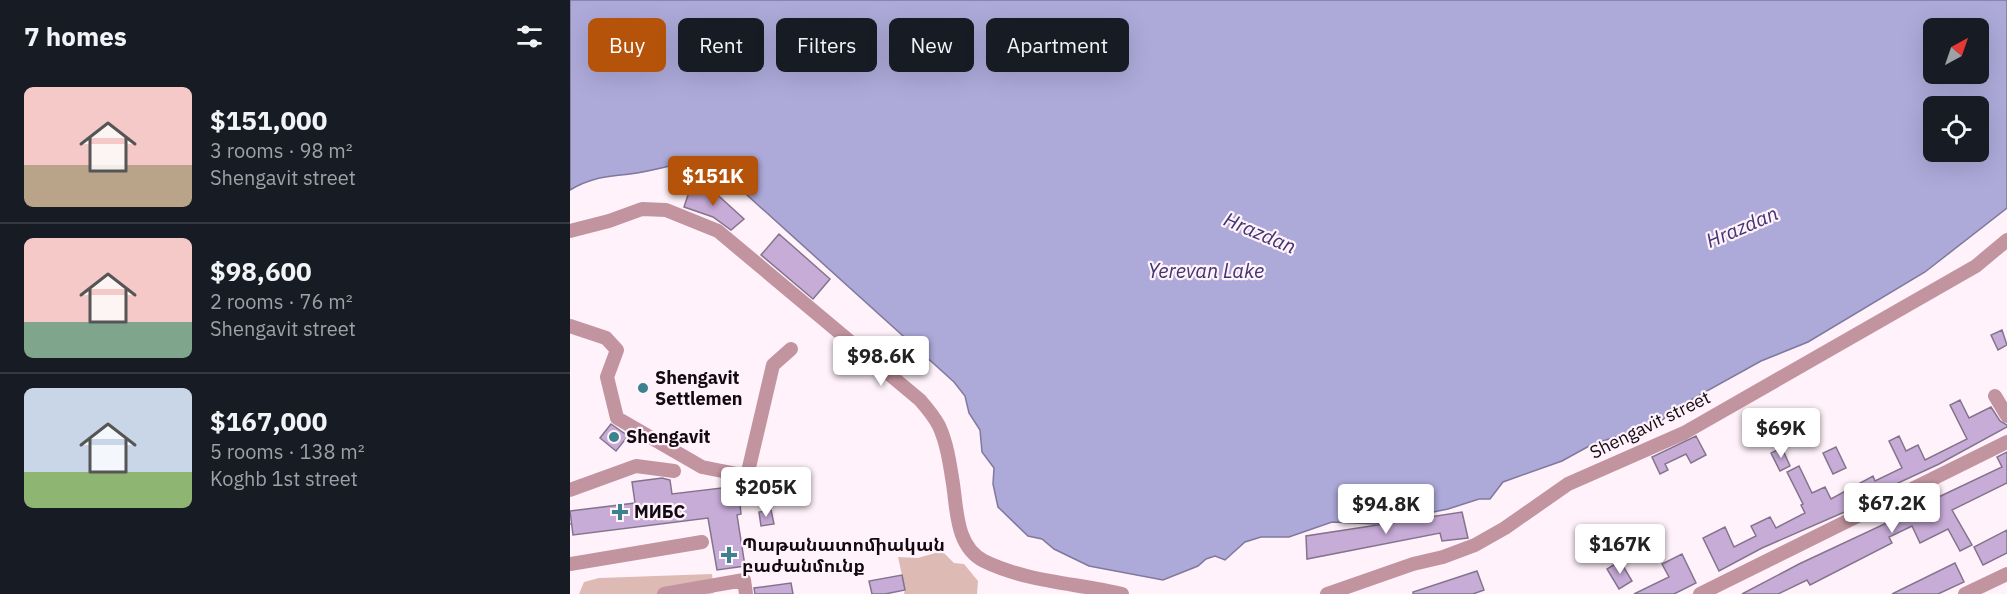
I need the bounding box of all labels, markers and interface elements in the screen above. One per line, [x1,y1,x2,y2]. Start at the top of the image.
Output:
chip: Buy [588,18,666,72]
chip: Rent [678,18,764,72]
chip: Filters [776,18,877,72]
chip: New [889,18,974,72]
chip: Apartment [986,18,1129,72]
north arrow [1923,18,1989,84]
map controls [1923,18,1989,162]
text: 7 homes [24,19,127,53]
icon: filters [513,20,546,53]
button: locate [1923,96,1989,162]
text: $151,000 [210,103,327,137]
icon: home [72,111,144,183]
text: 3 rooms · 98 m² [210,137,353,164]
pin: $151K [671,156,755,207]
text: $151K [682,162,744,189]
text: Shengavit street [210,164,356,191]
water label: Hrazdan [1702,199,1782,254]
water label: Hrazdan [1220,205,1300,260]
text: $98,600 [210,254,312,288]
water label: Yerevan Lake [1148,257,1264,284]
icon: home [72,262,144,334]
text: 2 rooms · 76 m² [210,288,353,315]
text: Shengavit street [210,315,356,342]
pin: $98.6K [832,336,930,387]
text: $98.6K [847,342,915,369]
place label: Shengavit Settlemen [655,366,743,410]
marker: Shengavit Settlemen [636,381,650,395]
street label: Shengavit street [1586,385,1714,464]
text: $167,000 [210,404,327,438]
pin: $69K [1745,408,1817,459]
icon: home [72,412,144,484]
text: $69K [1756,414,1806,441]
place label: Shengavit [626,425,711,448]
marker: Shengavit [607,430,621,444]
text: 5 rooms · 138 m² [210,438,365,465]
text: Koghb 1st street [210,465,358,492]
pin: $205K [724,467,808,518]
text: $205K [735,473,797,500]
pin: $67.2K [1843,483,1941,534]
pin: $94.8K [1337,484,1435,535]
text: $67.2K [1858,489,1926,516]
text: $94.8K [1352,490,1420,517]
place label: МИБС [634,500,686,523]
marker: МИБС [611,503,629,521]
pin: $167K [1578,524,1662,575]
text: $167K [1589,530,1651,557]
place label: Պաթանատոմիական բաժանմունք [742,533,945,577]
marker: Պաթանատոմիական բաժանմունք [720,546,738,564]

